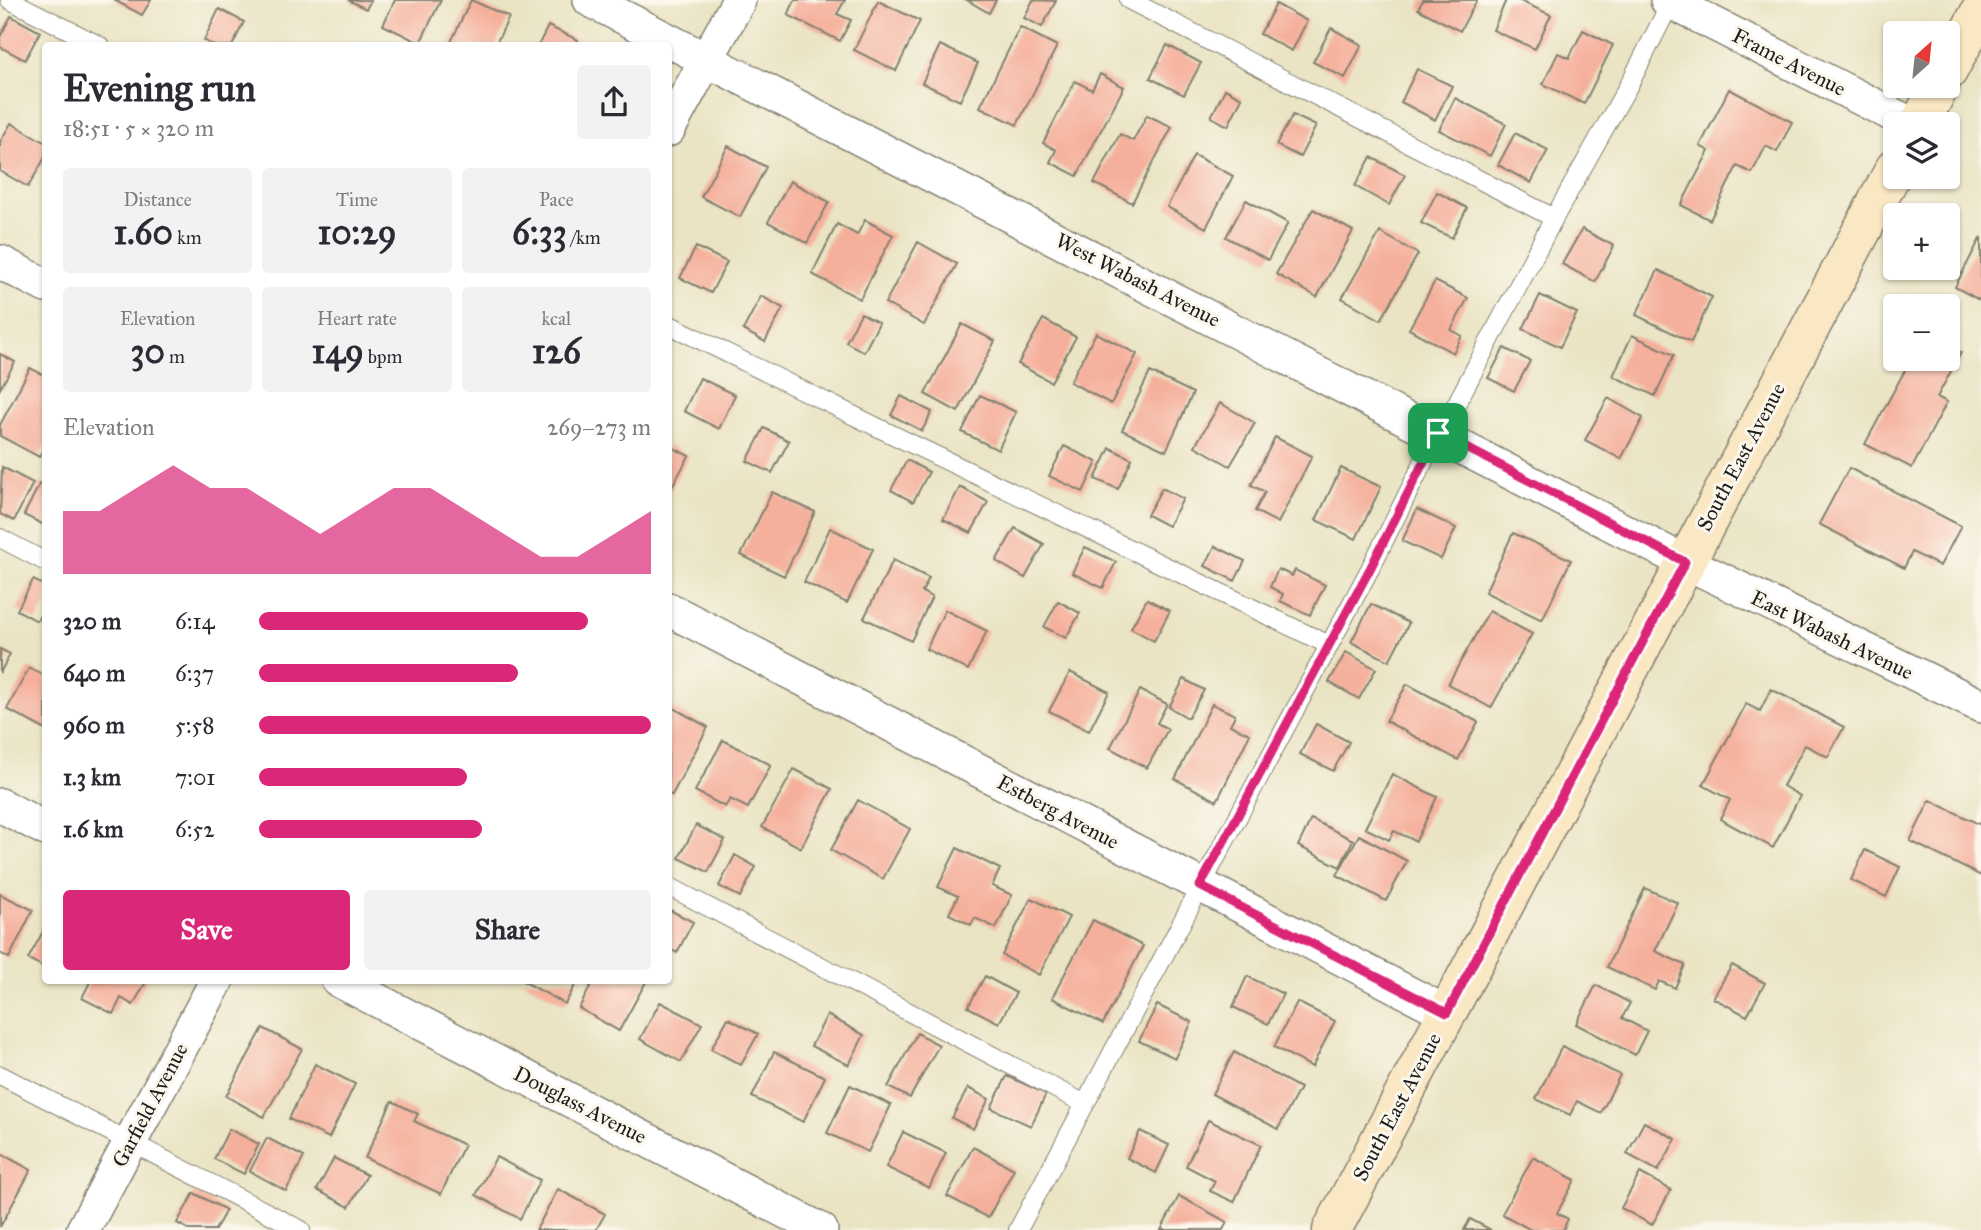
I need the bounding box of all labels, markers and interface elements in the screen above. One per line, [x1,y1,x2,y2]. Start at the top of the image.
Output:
north arrow [1883,21,1960,98]
map controls [1883,21,1960,371]
street label: Frame Avenue [1728,22,1850,102]
text: Evening run [63,65,256,111]
button: share [577,65,651,139]
button: layers [1883,112,1960,189]
text: 18:51 · 5 × 320 m [63,114,214,142]
text: Distance [124,188,192,211]
text: Time [336,188,378,211]
text: Pace [539,188,574,211]
button: + [1883,203,1960,280]
text: 1.60 [114,211,173,254]
text: 10:29 [318,211,396,254]
text: 6:33 [512,211,567,254]
text: km [173,226,202,249]
text: /km [567,226,601,249]
street label: West Wabash Avenue [1051,227,1225,333]
button: − [1883,294,1960,371]
text: Elevation [120,307,195,330]
text: Heart rate [317,307,397,330]
text: kcal [541,307,571,330]
text: 30 [130,330,165,373]
text: 149 [312,330,364,373]
text: 126 [532,330,581,373]
text: m [165,345,185,368]
text: bpm [364,345,402,368]
street label: South East Avenue [1691,378,1791,536]
pin [1408,403,1468,463]
text: Elevation [63,413,154,441]
text: 269–273 m [547,413,651,441]
icon: arrive [1419,414,1457,452]
street label: East Wabash Avenue [1747,584,1918,686]
text: 320 m [63,607,121,635]
text: 6:14 [175,607,215,635]
text: 640 m [63,659,125,687]
text: 6:37 [175,659,214,687]
text: 960 m [63,711,125,739]
text: 5:58 [175,711,214,739]
text: 1.3 km [63,763,121,791]
text: 7:01 [175,763,215,791]
street label: Estberg Avenue [993,769,1124,855]
text: 1.6 km [63,815,124,843]
text: 6:52 [175,815,215,843]
button: Save [63,890,350,970]
button: Share [364,890,651,970]
street label: South East Avenue [1347,1028,1447,1186]
street label: Garfield Avenue [106,1038,194,1171]
street label: Douglass Avenue [509,1060,651,1150]

